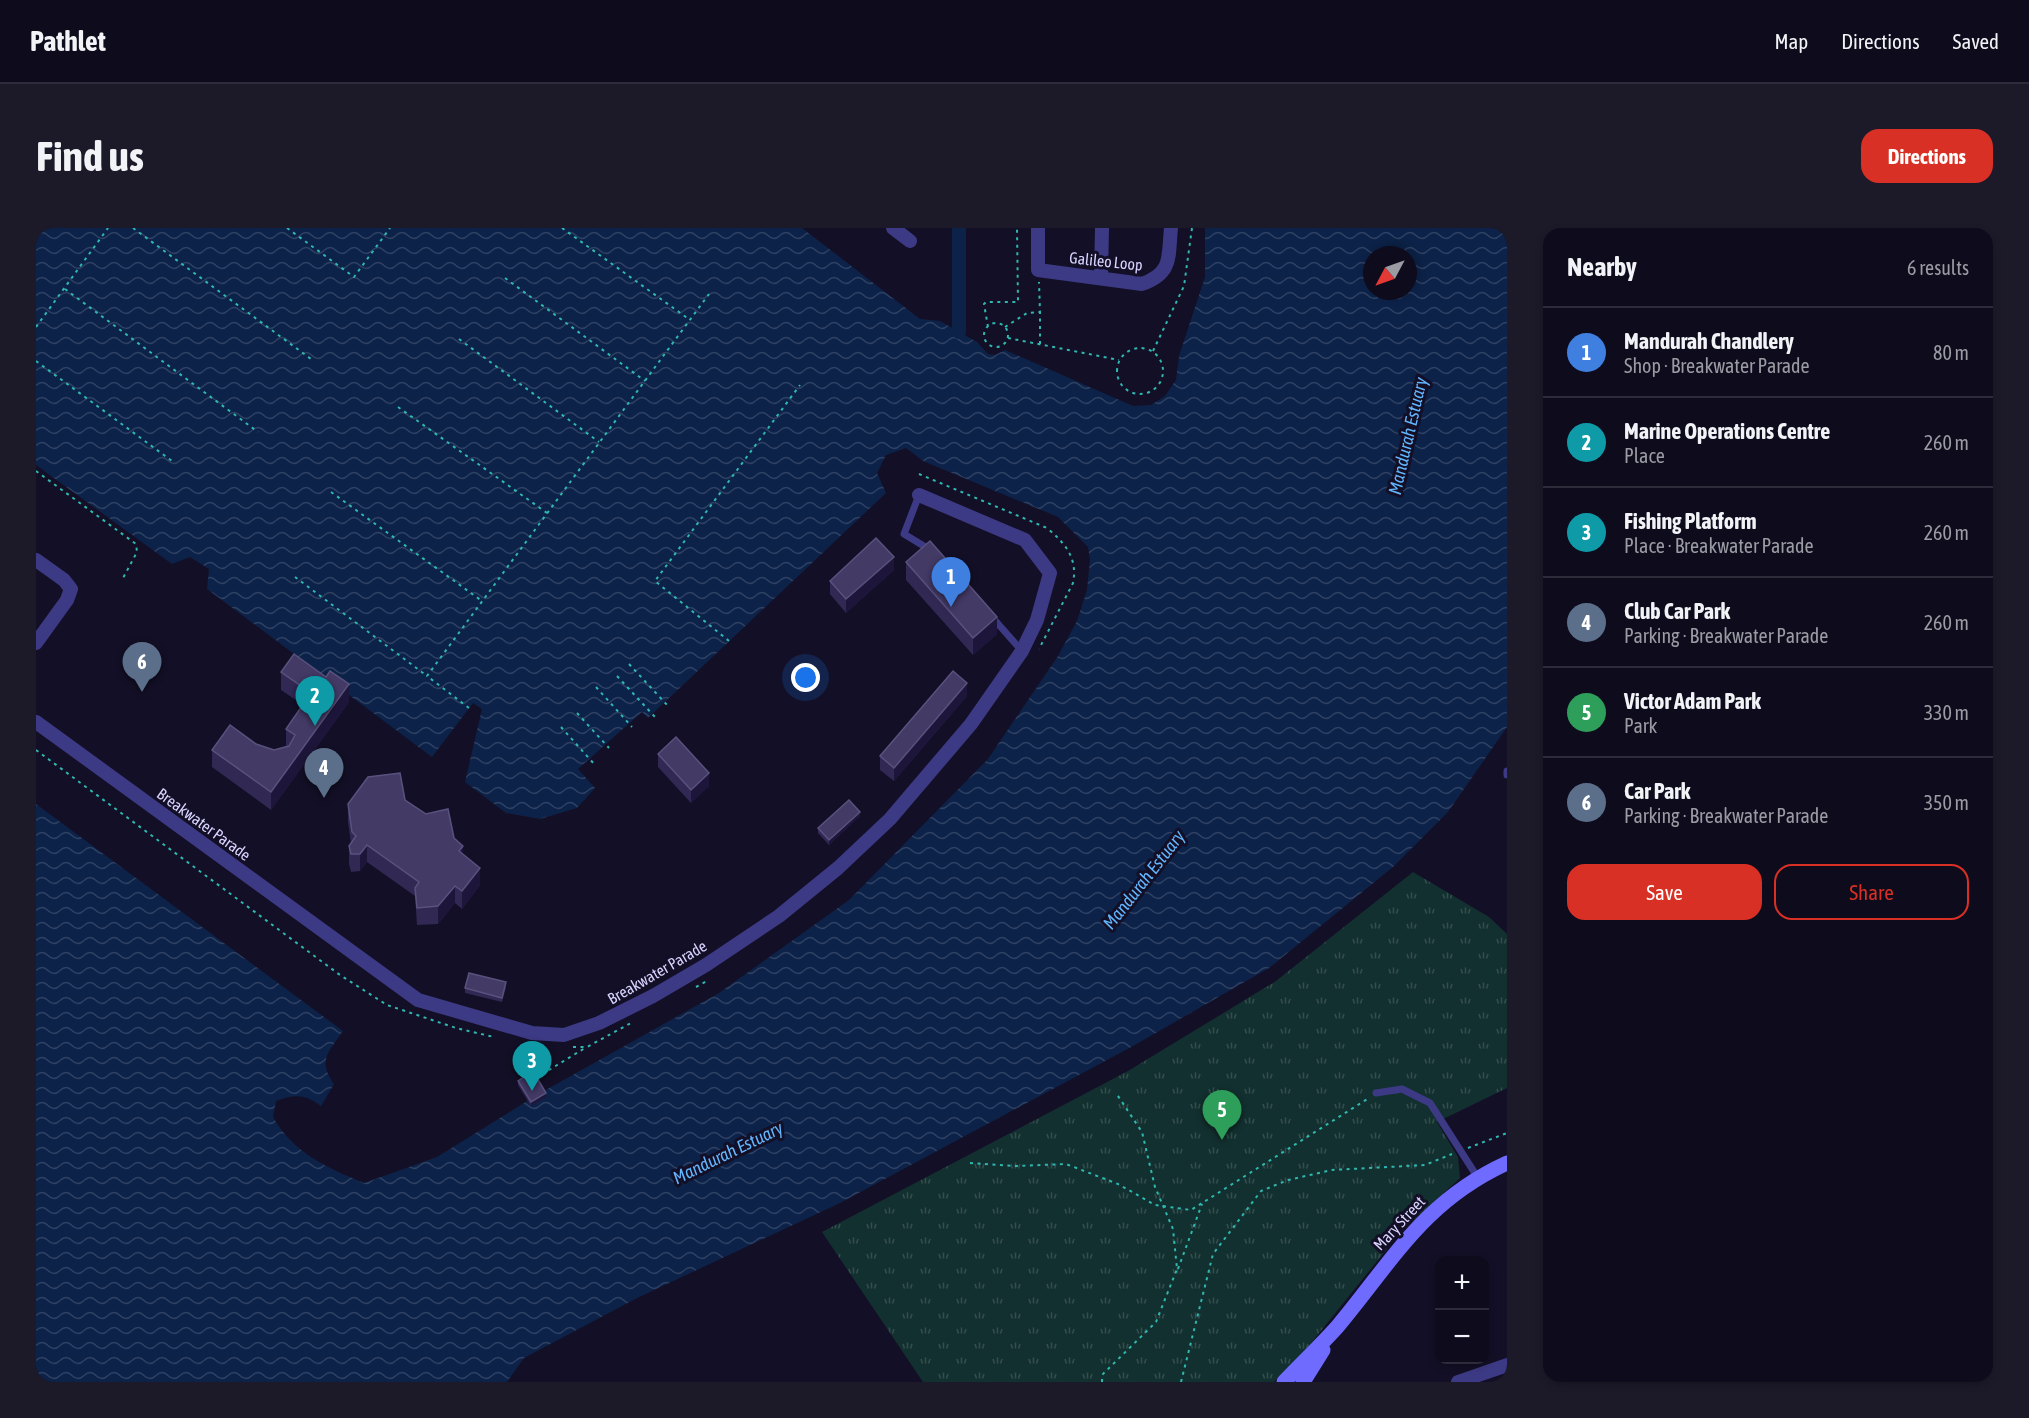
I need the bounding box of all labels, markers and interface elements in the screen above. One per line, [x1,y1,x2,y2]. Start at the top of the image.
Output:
text: Pathlet [30,25,106,57]
text: Map [1774,29,1808,53]
text: Directions [1841,29,1920,53]
text: Saved [1953,29,1999,53]
button: Directions [1861,129,1993,183]
text: Find us [36,132,144,180]
north arrow [1363,246,1417,300]
street label: Galileo Loop [1068,248,1144,275]
text: Nearby [1567,252,1637,282]
text: 6 results [1907,256,1969,279]
text: Mandurah Chandlery [1624,328,1794,354]
text: 1 [1582,341,1591,364]
text: 80 m [1933,341,1969,364]
text: Shop · Breakwater Parade [1624,354,1810,377]
water label: Mandurah Estuary [1384,375,1431,497]
text: Marine Operations Centre [1624,418,1830,444]
text: 2 [1582,431,1591,454]
text: 260 m [1924,431,1969,454]
text: Place [1624,444,1665,467]
text: Fishing Platform [1624,508,1757,534]
text: 3 [1582,521,1591,544]
text: 260 m [1924,521,1969,544]
text: Place · Breakwater Parade [1624,534,1814,557]
pin: 1 [932,558,970,607]
text: Club Car Park [1624,598,1730,624]
text: 4 [1582,611,1591,634]
text: 260 m [1924,611,1969,634]
text: Parking · Breakwater Parade [1624,624,1828,647]
pin: 6 [122,642,162,692]
your location [791,663,820,692]
pin: 2 [296,676,334,726]
text: Victor Adam Park [1624,688,1761,714]
text: 5 [1582,701,1591,724]
text: 330 m [1924,701,1969,724]
text: Park [1624,714,1657,737]
pin: 4 [304,748,344,798]
text: Car Park [1624,778,1690,804]
street label: Breakwater Parade [154,784,254,864]
text: 6 [1582,791,1591,814]
text: 350 m [1924,791,1969,814]
text: Parking · Breakwater Parade [1624,804,1828,827]
water label: Mandurah Estuary [1098,826,1189,933]
button: Save [1567,864,1762,920]
button: Share [1774,864,1969,920]
street label: Breakwater Parade [604,936,710,1008]
pin: 3 [512,1042,552,1091]
pin: 5 [1202,1090,1242,1140]
water label: Mandurah Estuary [669,1117,787,1188]
street label: Mary Street [1370,1192,1429,1254]
map controls [1435,1256,1489,1364]
button: + [1435,1256,1489,1310]
button: − [1435,1310,1489,1364]

